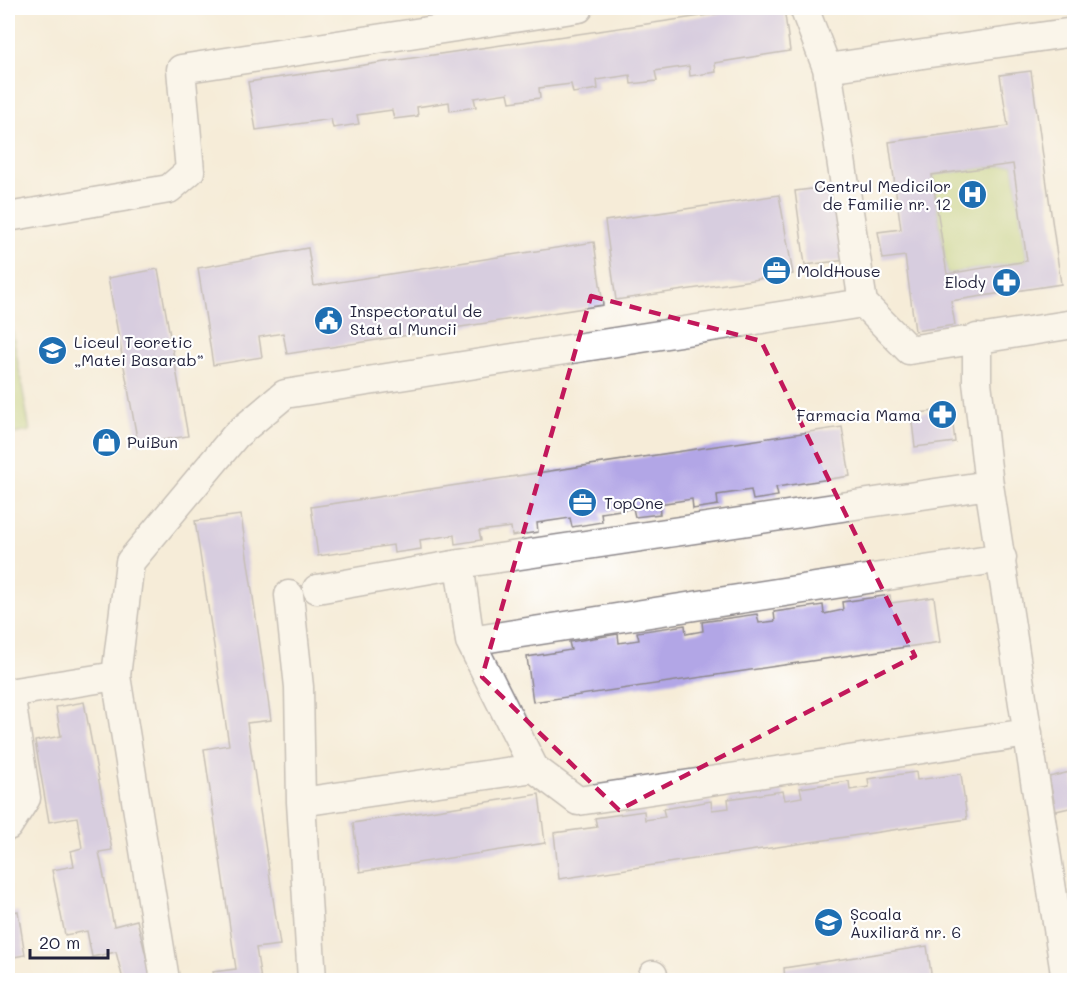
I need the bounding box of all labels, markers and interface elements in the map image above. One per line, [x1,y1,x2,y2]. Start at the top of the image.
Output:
place label: Centrul Medicilor de Familie nr. 12 [814,175,951,214]
hospital icon: Centrul Medicilor de Familie nr. 12 [956,179,988,211]
office icon: MoldHouse [760,255,792,287]
place label: MoldHouse [797,260,881,281]
pharmacy icon: Elody [991,266,1023,298]
place label: Elody [945,271,986,292]
place label: Inspectoratul de Stat al Muncii [350,300,482,339]
public building icon: Inspectoratul de Stat al Muncii [313,304,345,336]
place label: Liceul Teoretic „Matei Basarab“ [74,331,204,370]
school or university icon: Liceul Teoretic „Matei Basarab“ [37,335,69,367]
pharmacy icon: Farmacia Mama [926,399,958,431]
place label: Farmacia Mama [797,404,921,425]
shop icon: PuiBun [90,426,122,458]
place label: PuiBun [127,431,178,452]
office icon: TopOne [567,487,599,519]
place label: TopOne [604,492,664,513]
place label: Școala Auxiliară nr. 6 [850,903,961,942]
school or university icon: Școala Auxiliară nr. 6 [813,907,845,939]
scale bar [30,922,108,960]
text: 20 m [39,930,80,954]

